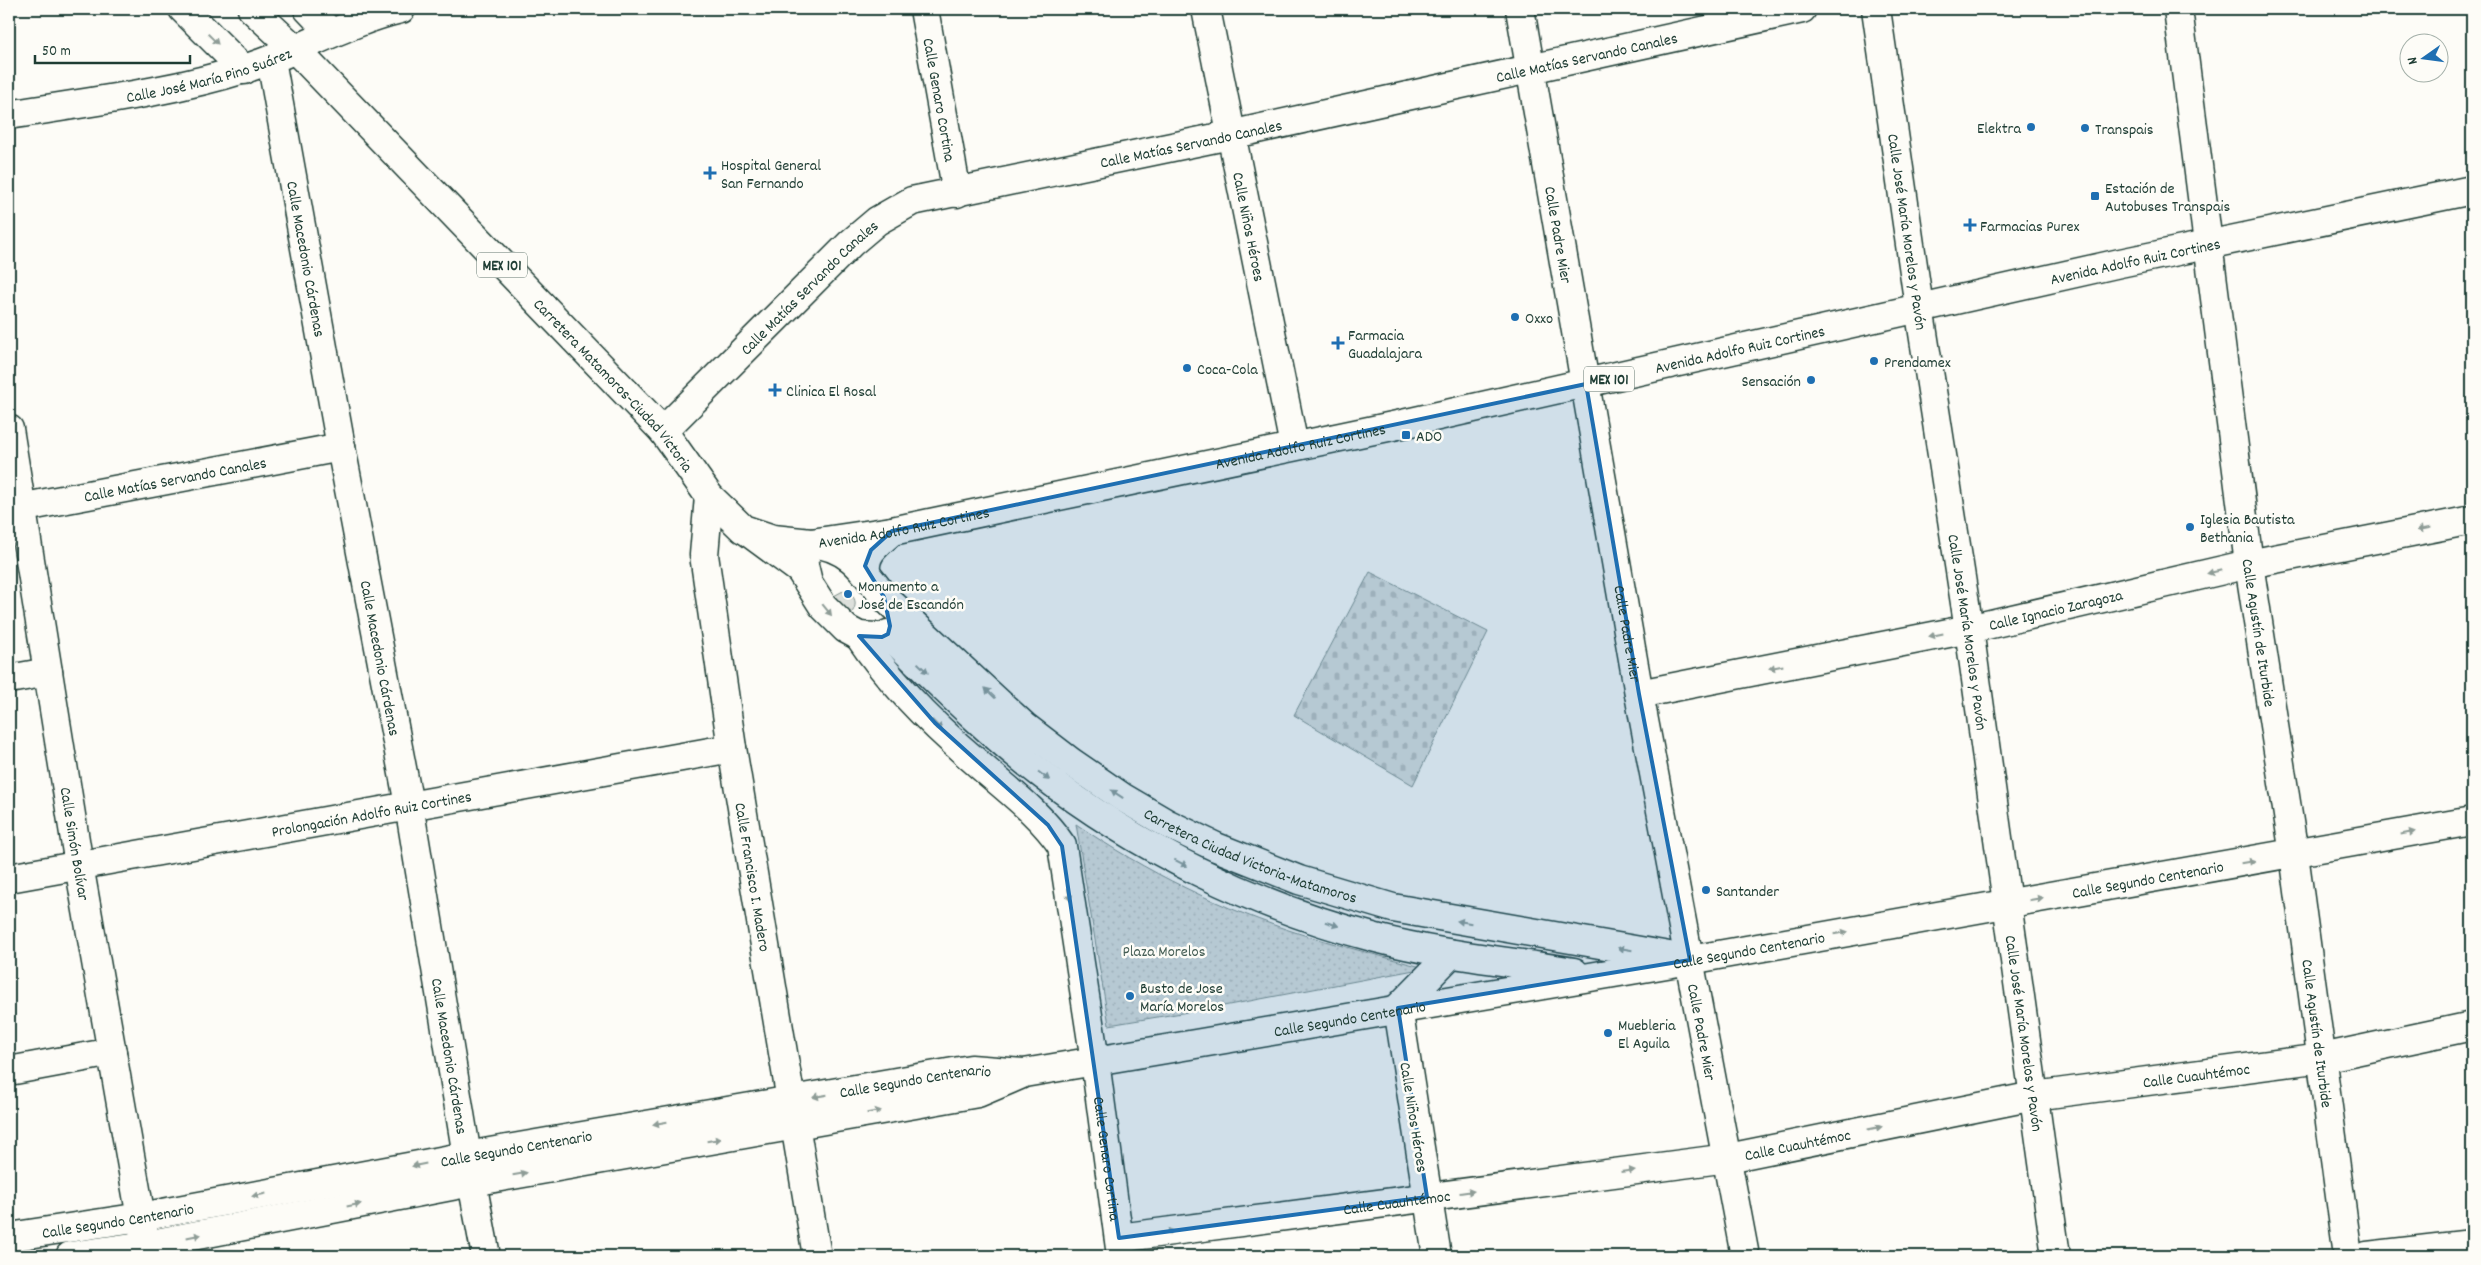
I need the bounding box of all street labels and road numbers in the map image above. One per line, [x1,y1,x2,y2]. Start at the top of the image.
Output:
street label: Calle Matías Servando Canales [1494,28,1680,90]
street label: Calle Genaro Cortina [915,36,960,164]
street label: Calle José María Pino Suárez [125,43,296,110]
street label: Calle Matías Servando Canales [1098,115,1285,176]
street label: Calle José María Morelos y Pavón [1880,132,1931,332]
street label: Calle Niños Héroes [1225,170,1270,284]
street label: Calle Macedonio Cárdenas [279,179,330,339]
street label: Calle Padre Mier [1537,185,1576,285]
street label: Calle Matías Servando Canales [736,215,885,361]
street label: Avenida Adolfo Ruiz Cortines [2048,233,2223,292]
road number: MEX 101 [477,252,527,278]
street label: Carretera Matamoros-Ciudad Victoria [527,294,698,478]
street label: Avenida Adolfo Ruiz Cortines [1653,321,1828,381]
road number: MEX 101 [1584,366,1634,392]
street label: Avenida Adolfo Ruiz Cortines [1213,419,1388,477]
street label: Calle Matías Servando Canales [82,452,269,510]
street label: Avenida Adolfo Ruiz Cortines [817,502,992,556]
street label: Calle José María Morelos y Pavón [1940,533,1992,732]
street label: Calle Agustín de Iturbide [2234,558,2280,709]
street label: Calle Macedonio Cárdenas [353,579,405,738]
street label: Calle Padre Mier [1606,584,1646,684]
street label: Calle Ignacio Zaragoza [1987,585,2126,638]
street label: Calle Simón Bolívar [53,786,94,903]
street label: Prolongación Adolfo Ruiz Cortines [270,786,474,845]
street label: Calle Francisco I. Madero [727,801,775,954]
street label: Carretera Ciudad Victoria-Matamoros [1139,803,1360,911]
street label: Calle Segundo Centenario [2070,856,2226,906]
street label: Calle Segundo Centenario [1672,927,1827,977]
street label: Calle José María Morelos y Pavón [1998,934,2048,1133]
street label: Calle Agustín de Iturbide [2294,958,2337,1109]
street label: Calle Macedonio Cárdenas [424,977,472,1136]
street label: Calle Padre Mier [1680,982,1721,1083]
street label: Calle Segundo Centenario [1272,996,1428,1044]
street label: Calle Cuauhtémoc [2142,1059,2251,1096]
street label: Calle Segundo Centenario [838,1060,992,1106]
street label: Calle Niños Héroes [1392,1061,1433,1174]
street label: Calle Genaro Cortina [1086,1095,1125,1223]
street label: Calle Cuauhtémoc [1743,1124,1853,1168]
street label: Calle Segundo Centenario [439,1126,594,1175]
street label: Calle Cuauhtémoc [1342,1186,1452,1222]
street label: Calle Segundo Centenario [40,1198,196,1246]

